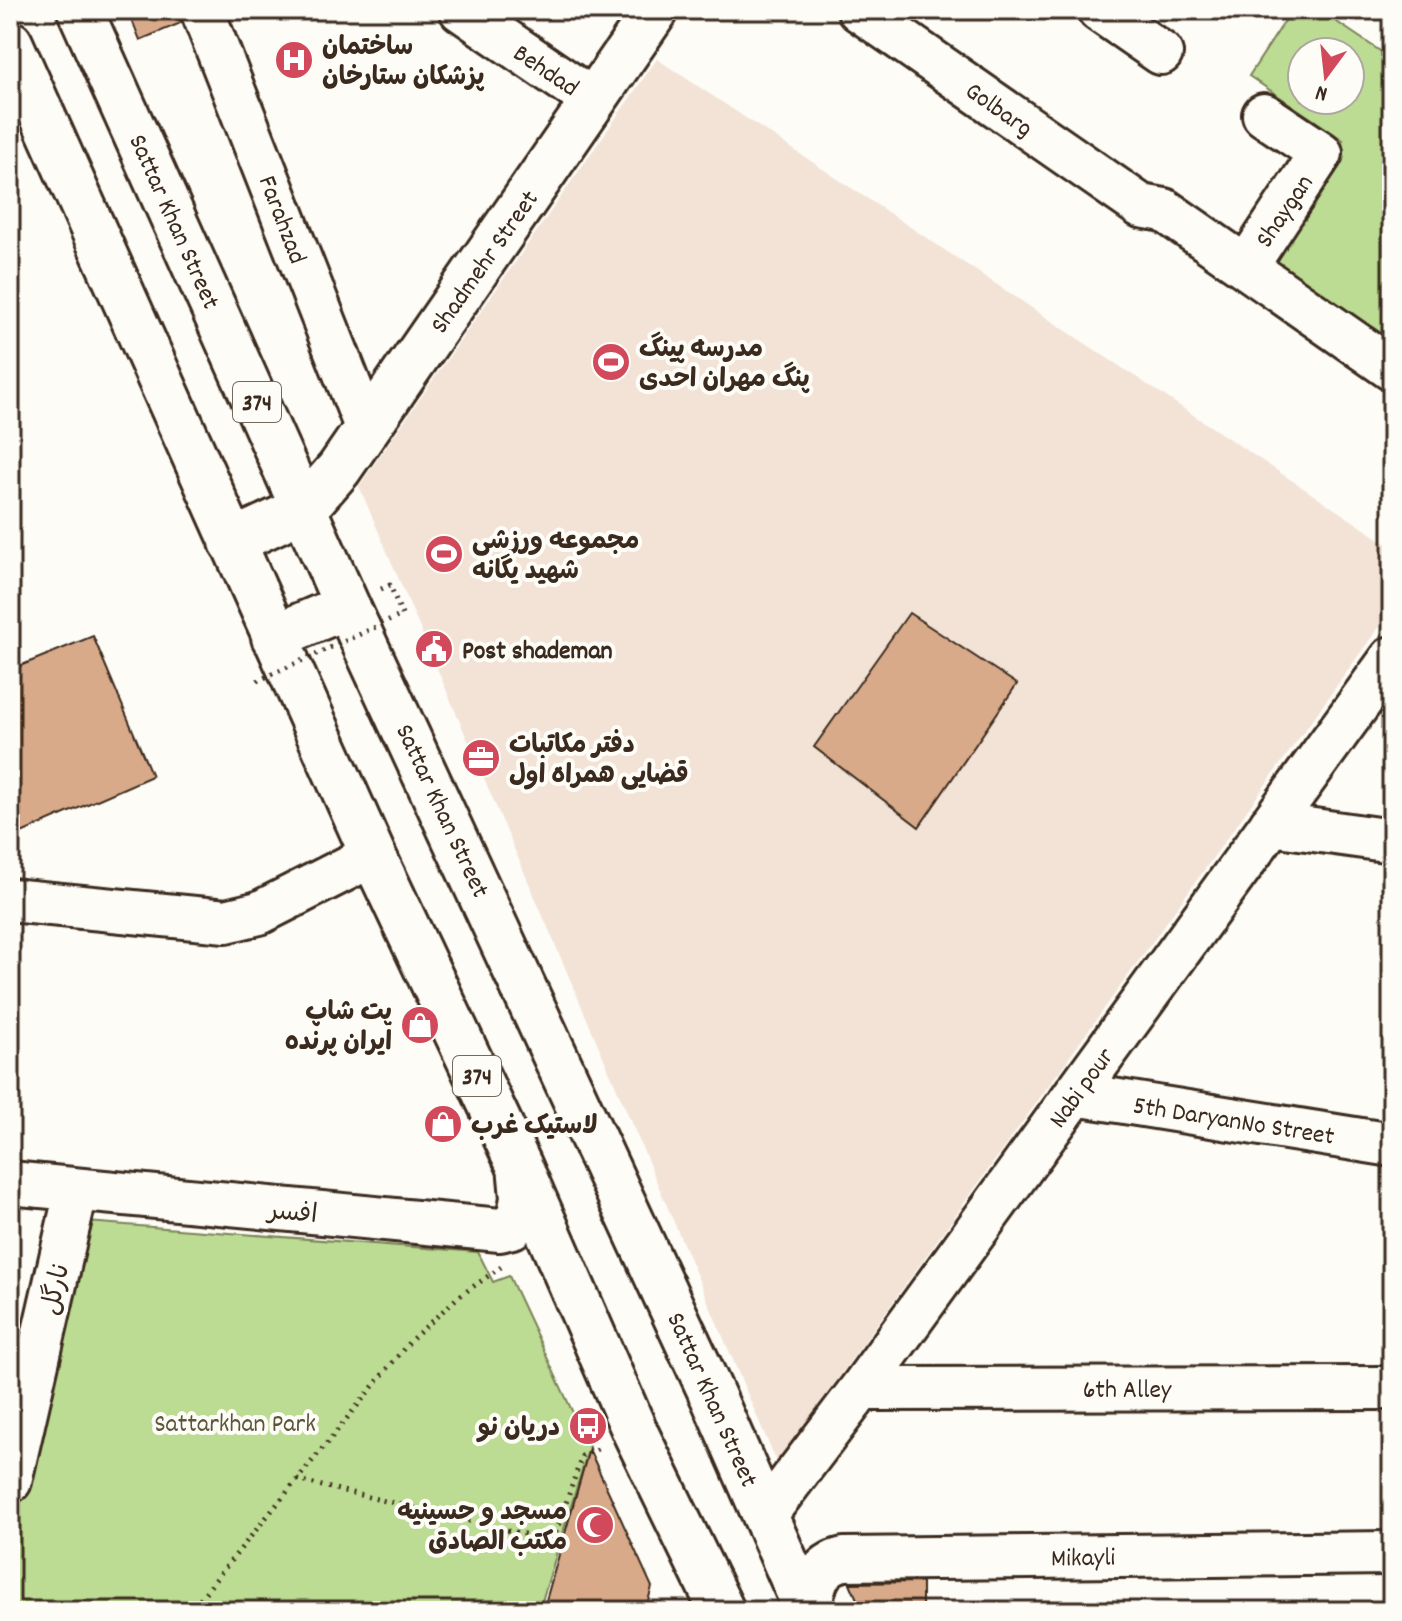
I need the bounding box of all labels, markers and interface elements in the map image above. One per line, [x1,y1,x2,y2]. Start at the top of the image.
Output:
place label: ساختمان پزشکان ستارخان [322,30,485,97]
street label: Behdad [505,36,585,107]
north arrow [1286,36,1366,116]
hospital icon: ساختمان پزشکان ستارخان [273,39,315,81]
street label: Golbarg [957,74,1039,148]
text: N [1312,76,1331,108]
street label: Sattar Khan Street [118,129,228,316]
street label: Shaygan [1248,168,1324,256]
street label: Farahzad [247,171,314,270]
street label: Shadmehr Street [423,183,549,342]
place label: مدرسه پینگ پنگ مهران احدی [639,331,810,399]
sports icon: مدرسه پینگ پنگ مهران احدی [590,341,632,383]
road number: 374 [233,382,281,422]
place label: مجموعه ورزشی شهید یگانه [472,524,639,591]
sports icon: مجموعه ورزشی شهید یگانه [423,533,465,575]
public building icon: Post shademan [413,628,455,670]
place label: Post shademan [462,634,613,671]
street label: Sattar Khan Street [384,719,497,905]
place label: دفتر مکاتبات قضایی همراه اول [509,728,689,795]
office icon: دفتر مکاتبات قضایی همراه اول [460,737,502,779]
place label: پت شاپ ایران پرنده [285,995,392,1062]
shop icon: پت شاپ ایران پرنده [399,1004,441,1046]
street label: Nabi pour [1041,1041,1125,1137]
road number: 374 [453,1056,501,1096]
street label: 5th DaryanNo Street [1130,1088,1337,1157]
shop icon: لاستیک غرب [422,1103,464,1145]
place label: لاستیک غرب [471,1109,598,1146]
street label: افسر [264,1194,319,1235]
street label: نارگل [34,1260,81,1319]
street label: Sattar Khan Street [656,1307,766,1494]
street label: 6th Alley [1083,1373,1172,1410]
bus stop icon: دریان نو [567,1405,609,1447]
park label: Sattarkhan Park [154,1407,316,1444]
place label: دریان نو [476,1411,560,1448]
place label: مسجد و حسینیه مکتب الصادق [397,1495,567,1562]
mosque icon: مسجد و حسینیه مکتب الصادق [574,1504,616,1546]
street label: Mikayli [1051,1540,1116,1579]

